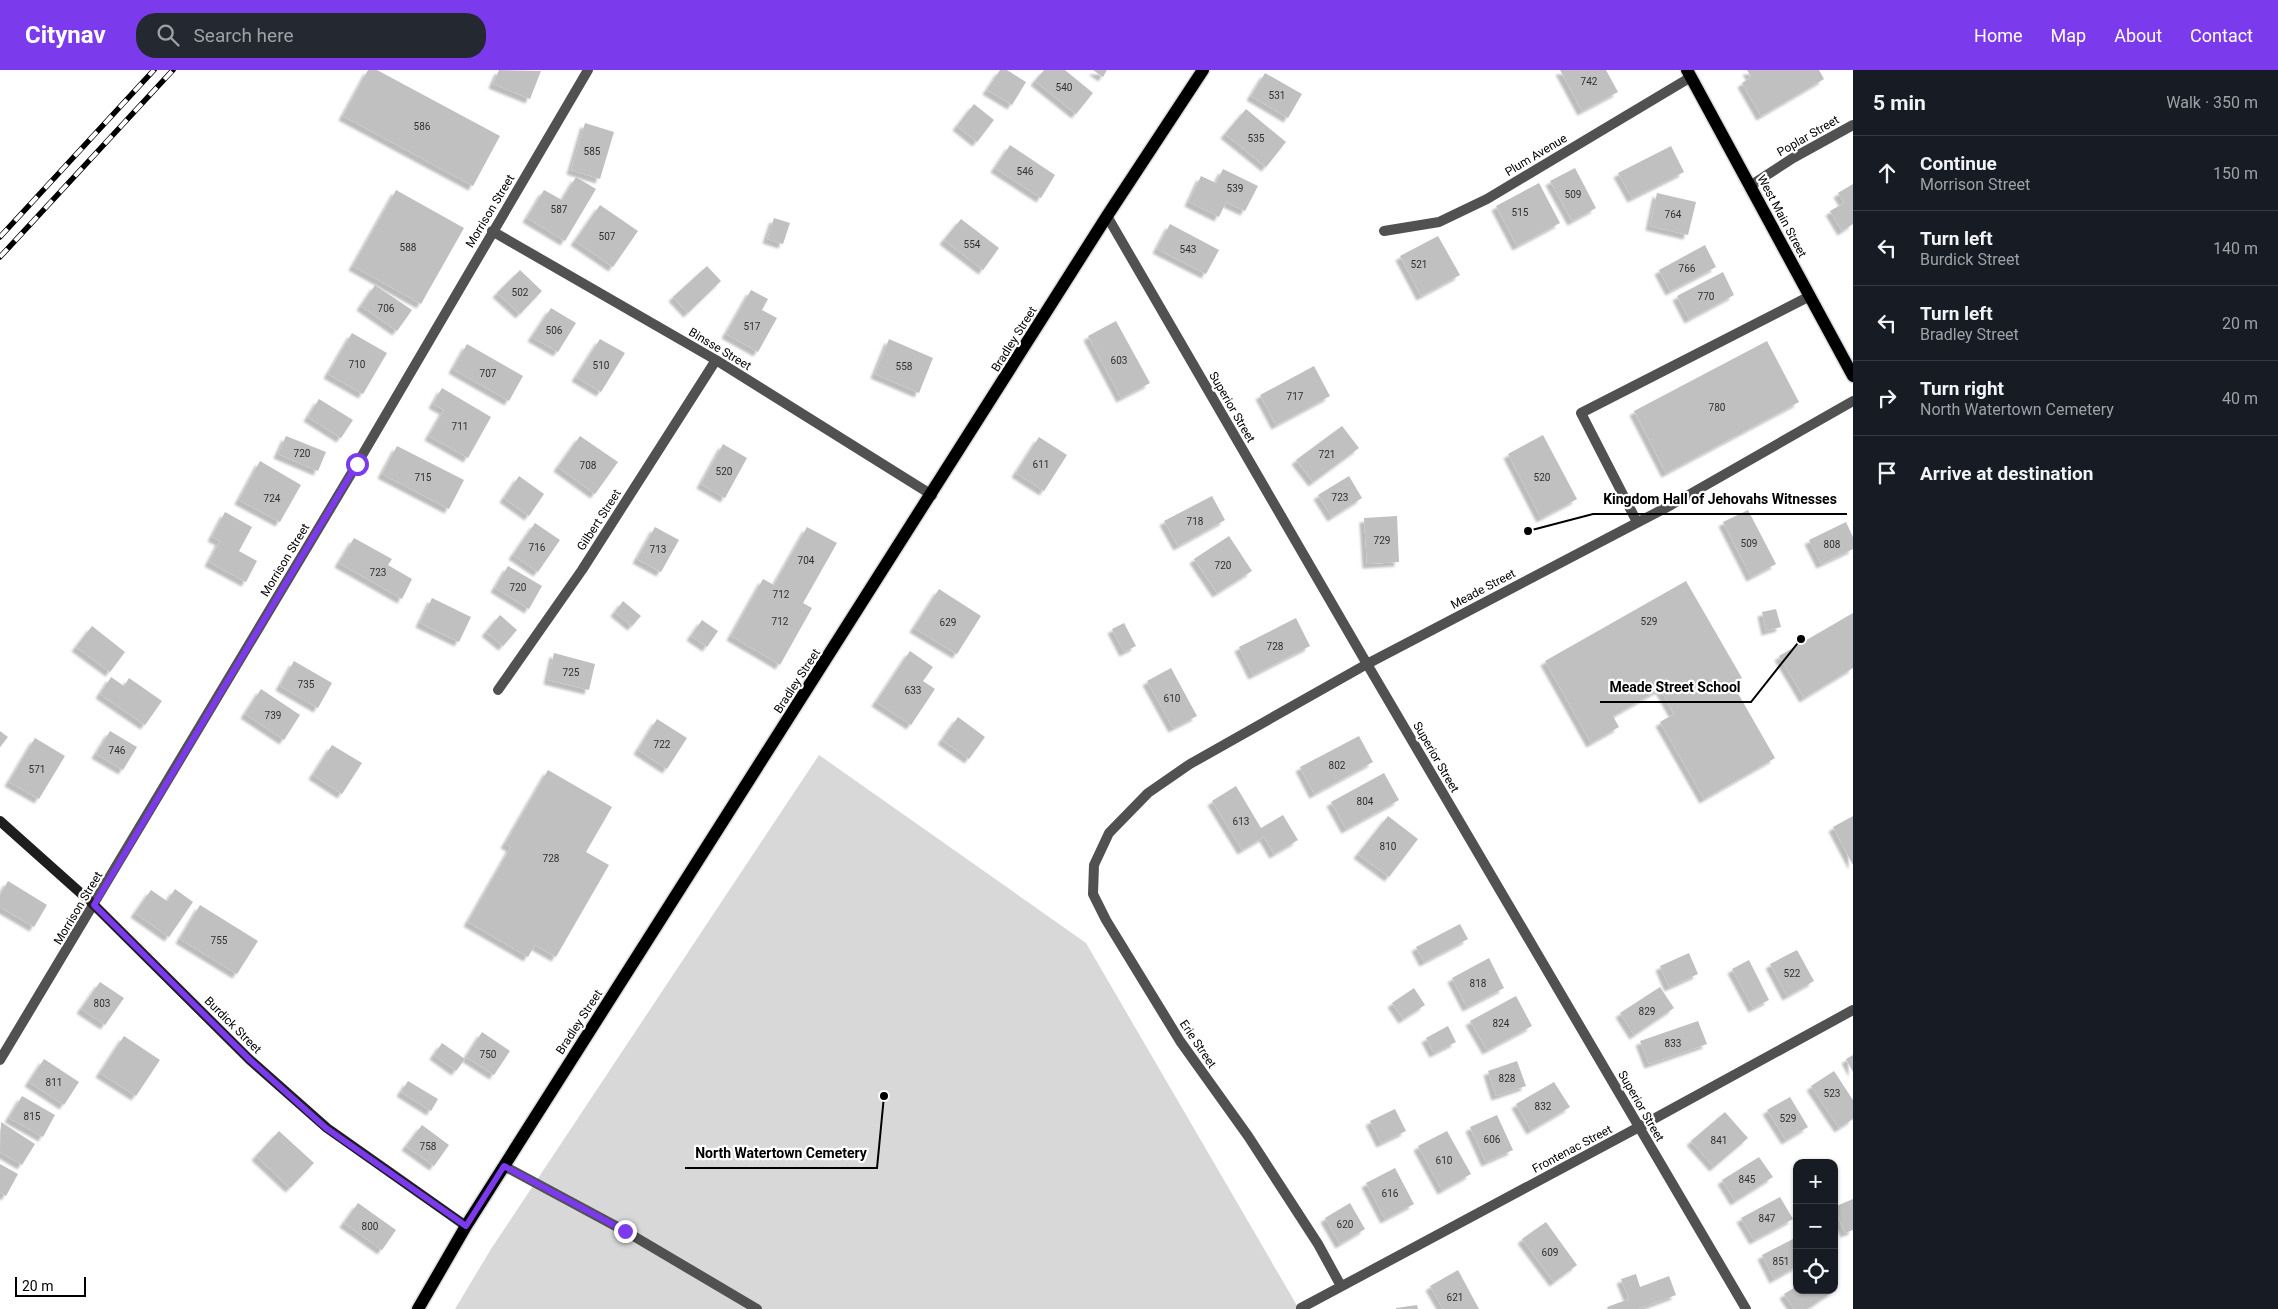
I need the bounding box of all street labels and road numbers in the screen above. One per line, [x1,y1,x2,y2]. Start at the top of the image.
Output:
street label: Poplar Street [1775,113,1842,159]
street label: Plum Avenue [1502,131,1570,179]
street label: Morrison Street [463,172,517,250]
street label: West Main Street [1754,172,1810,260]
street label: Bradley Street [988,304,1040,374]
street label: Binsse Street [686,325,754,373]
street label: Superior Street [1206,369,1258,445]
street label: Gilbert Street [574,487,624,553]
street label: Morrison Street [258,521,312,599]
street label: Meade Street [1448,566,1518,612]
street label: Bradley Street [771,646,823,716]
street label: Superior Street [1410,719,1462,795]
street label: Morrison Street [51,869,105,947]
street label: Bradley Street [553,987,605,1057]
street label: Burdick Street [202,994,264,1056]
street label: Erie Street [1177,1017,1219,1071]
street label: Superior Street [1615,1068,1667,1144]
street label: Frontenac Street [1530,1122,1614,1176]

